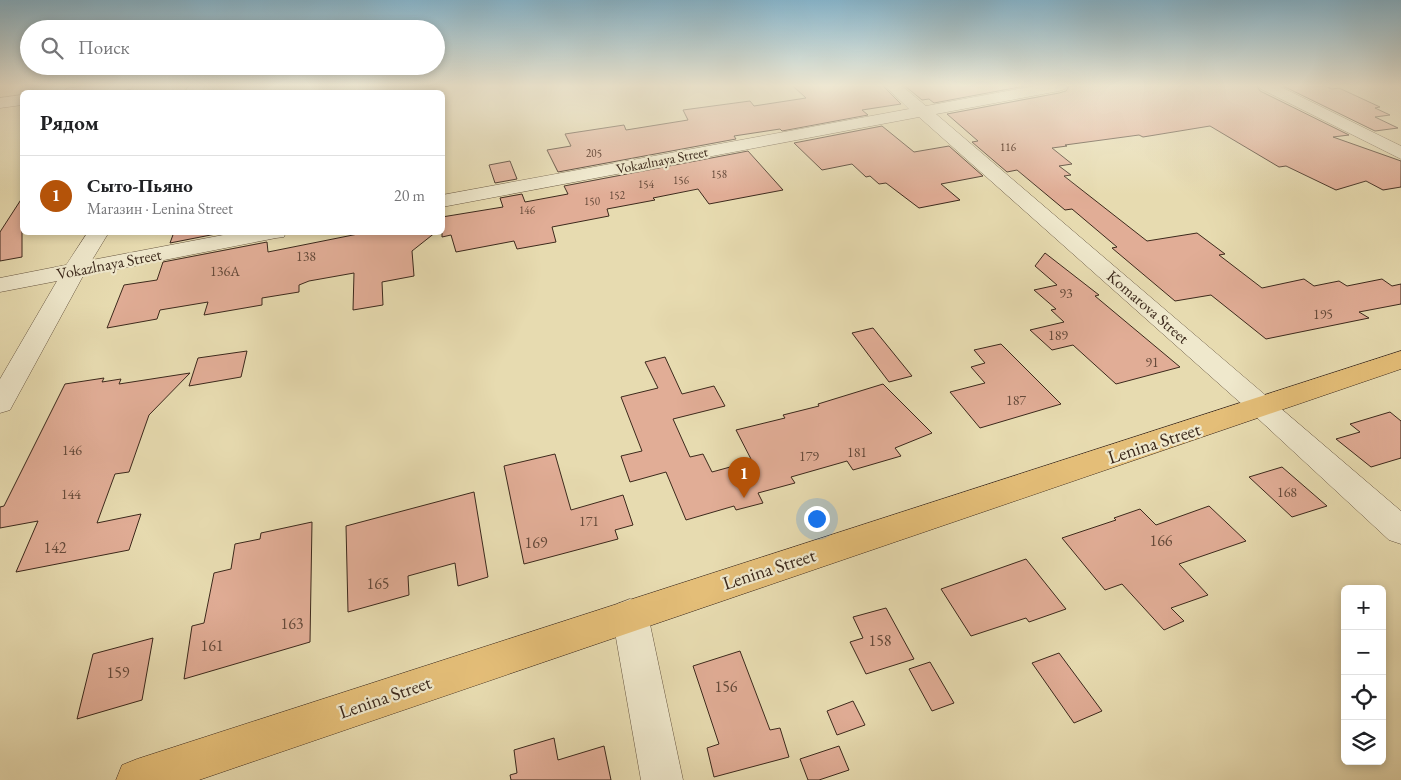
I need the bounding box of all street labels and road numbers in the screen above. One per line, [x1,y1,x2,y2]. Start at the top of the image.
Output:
street label: Vokazlnaya Street [615,142,710,178]
street label: Vokazlnaya Street [55,244,163,284]
street label: Komarova Street [1103,266,1193,348]
street label: Lenina Street [1104,416,1204,470]
street label: Lenina Street [719,542,819,596]
street label: Lenina Street [335,669,435,725]

